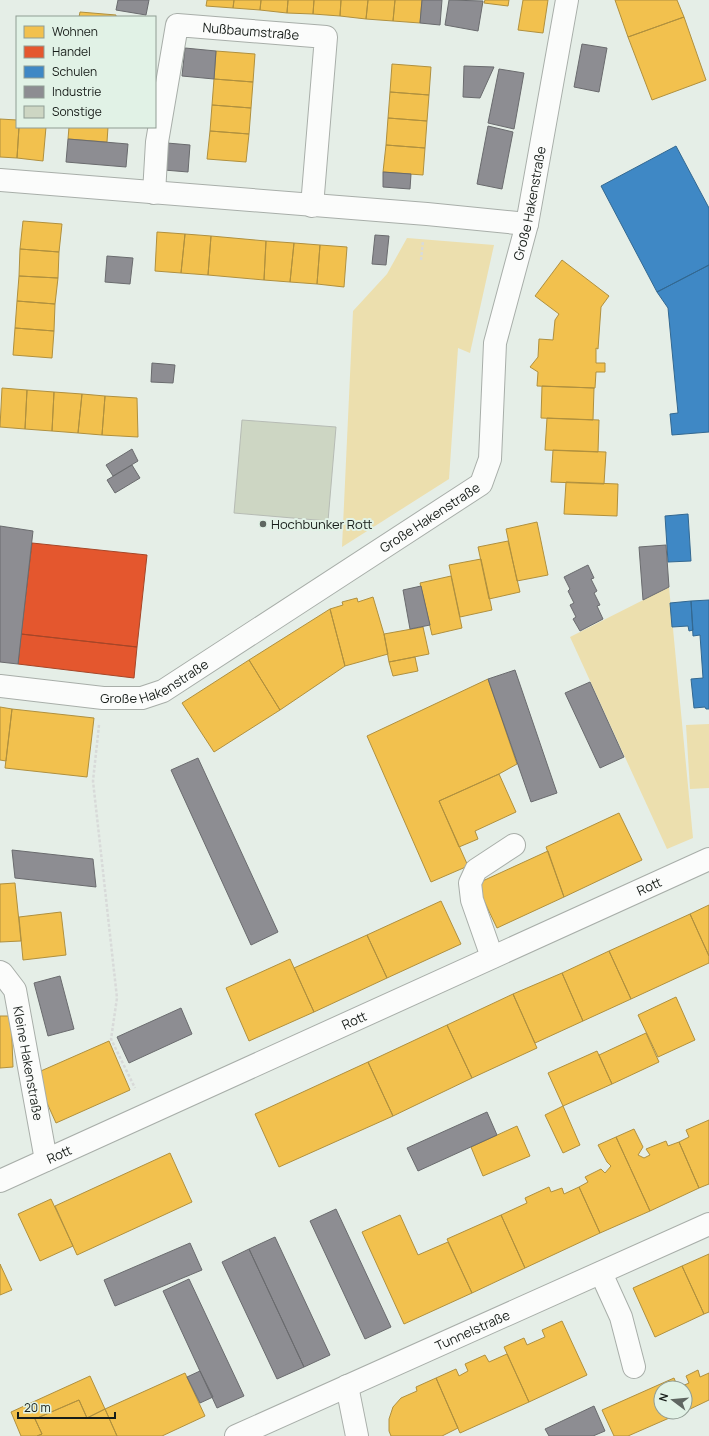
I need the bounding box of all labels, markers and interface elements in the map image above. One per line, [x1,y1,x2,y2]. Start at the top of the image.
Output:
legend [16,16,156,128]
street label: Nußbaumstraße [202,18,300,44]
text: Wohnen [52,23,98,40]
text: Handel [52,43,91,60]
text: Schulen [52,63,97,80]
text: Industrie [52,83,101,100]
text: Sonstige [52,103,102,120]
street label: Große Hakenstraße [509,144,550,262]
street label: Große Hakenstraße [376,478,484,557]
place label: Hochbunker Rott [271,515,373,533]
marker: Hochbunker Rott [258,519,268,529]
street label: Große Hakenstraße [100,655,212,707]
street label: Rott [634,873,665,900]
street label: Kleine Hakenstraße [9,1004,48,1122]
street label: Rott [339,1007,370,1034]
street label: Rott [44,1140,75,1168]
street label: Tunnelstraße [432,1305,513,1355]
north arrow [653,1380,693,1420]
text: N [655,1391,671,1403]
scale bar [18,1394,115,1420]
text: 20 m [24,1399,51,1416]

